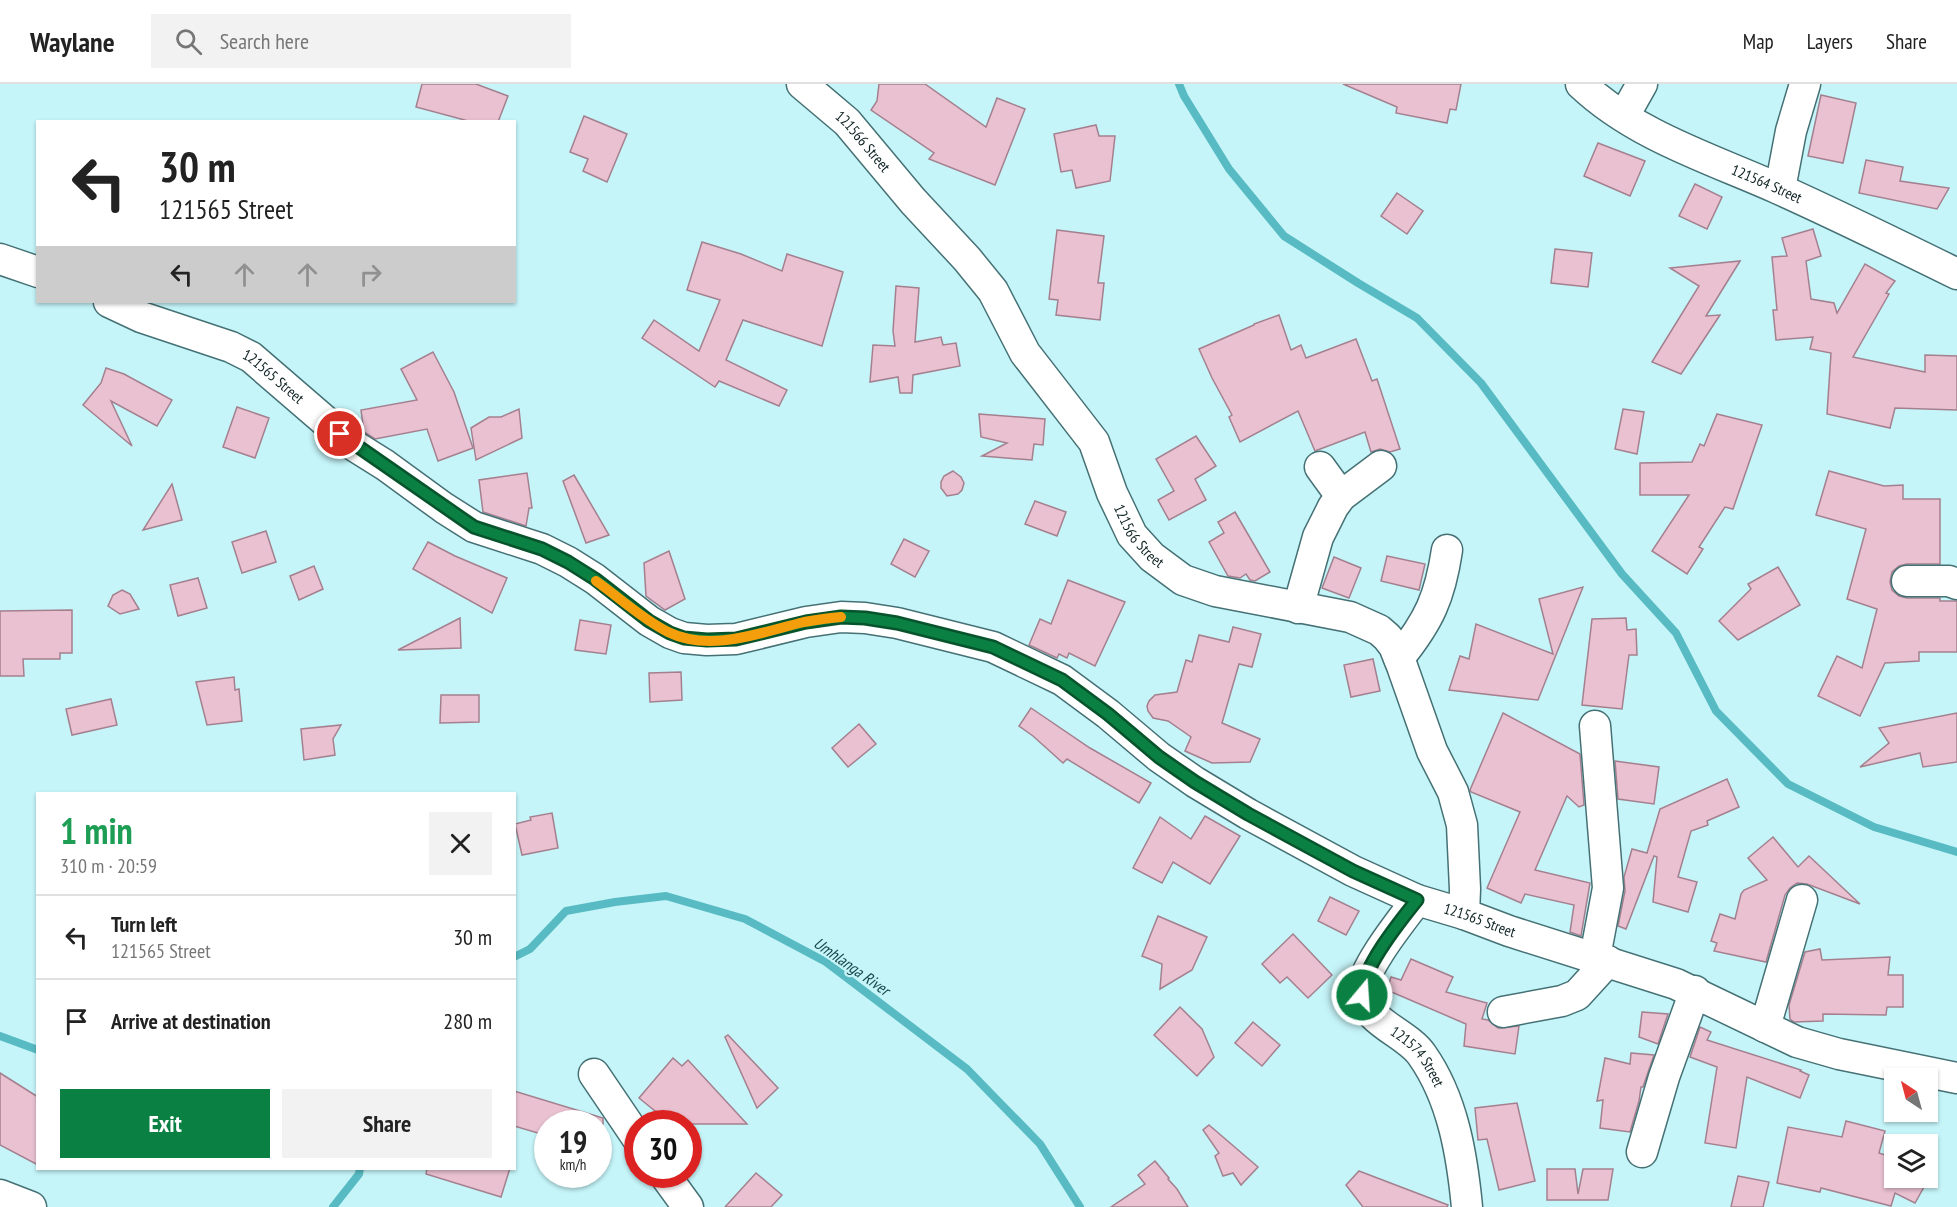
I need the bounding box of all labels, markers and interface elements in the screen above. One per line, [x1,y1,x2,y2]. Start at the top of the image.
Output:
search box [151,14,571,68]
text: Waylane [30,23,115,60]
icon: search [172,25,205,58]
text: Search here [220,27,309,55]
text: Map [1743,28,1774,55]
text: Layers [1807,28,1853,55]
text: Share [1886,28,1927,55]
street label: 121566 Street [832,106,895,176]
text: 30 m [159,139,236,194]
icon: left [60,144,138,222]
street label: 121564 Street [1729,160,1805,207]
text: 121565 Street [159,192,294,226]
icon: left [165,258,198,291]
icon: ahead [228,258,261,291]
icon: ahead [291,258,324,291]
icon: right [354,258,387,291]
street label: 121565 Street [240,344,308,407]
pin [314,408,365,459]
icon: arrive [323,417,356,450]
street label: 121566 Street [1110,501,1168,572]
text: 1 min [60,807,133,854]
button: close [429,812,492,875]
text: 310 m · 20:59 [60,853,157,879]
street label: 121565 Street [1442,899,1518,941]
text: Turn left [111,910,177,938]
icon: left [60,921,93,954]
text: 30 m [453,923,492,951]
water label: Umhlanga River [810,933,896,1001]
text: 121565 Street [111,938,211,964]
position arrow [1330,963,1394,1027]
icon: arrive [60,1005,93,1038]
text: Arrive at destination [111,1007,271,1035]
text: 280 m [443,1007,492,1035]
street label: 121574 Street [1387,1022,1449,1090]
north arrow [1884,1068,1938,1122]
map controls [1884,1068,1938,1188]
button: Exit [60,1089,270,1158]
button: Share [282,1089,492,1158]
speed limit sign: 30 [624,1110,702,1188]
text: 19 [559,1122,587,1161]
button: layers [1884,1134,1938,1188]
text: km/h [560,1155,586,1174]

